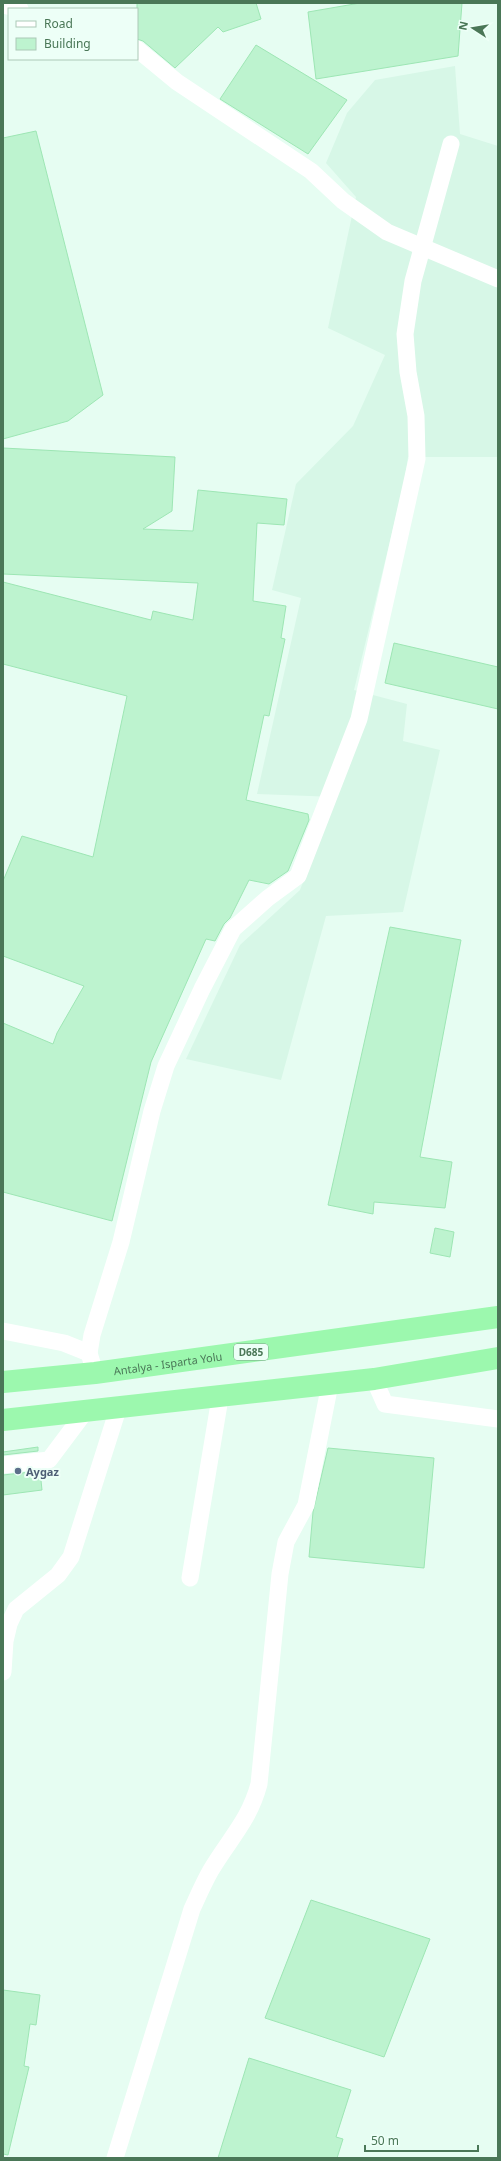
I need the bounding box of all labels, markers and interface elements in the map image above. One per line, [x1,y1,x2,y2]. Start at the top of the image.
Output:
legend [8,8,138,60]
north arrow [453,8,493,48]
text: Road [44,15,73,32]
text: N [454,20,471,32]
text: Building [44,35,91,52]
road number: D685 [234,1344,268,1360]
street label: Antalya - Isparta Yolu [113,1348,223,1378]
place label: Aygaz [26,1464,59,1479]
marker: Aygaz [13,1466,23,1476]
scale bar [365,2127,478,2153]
text: 50 m [371,2132,399,2149]

